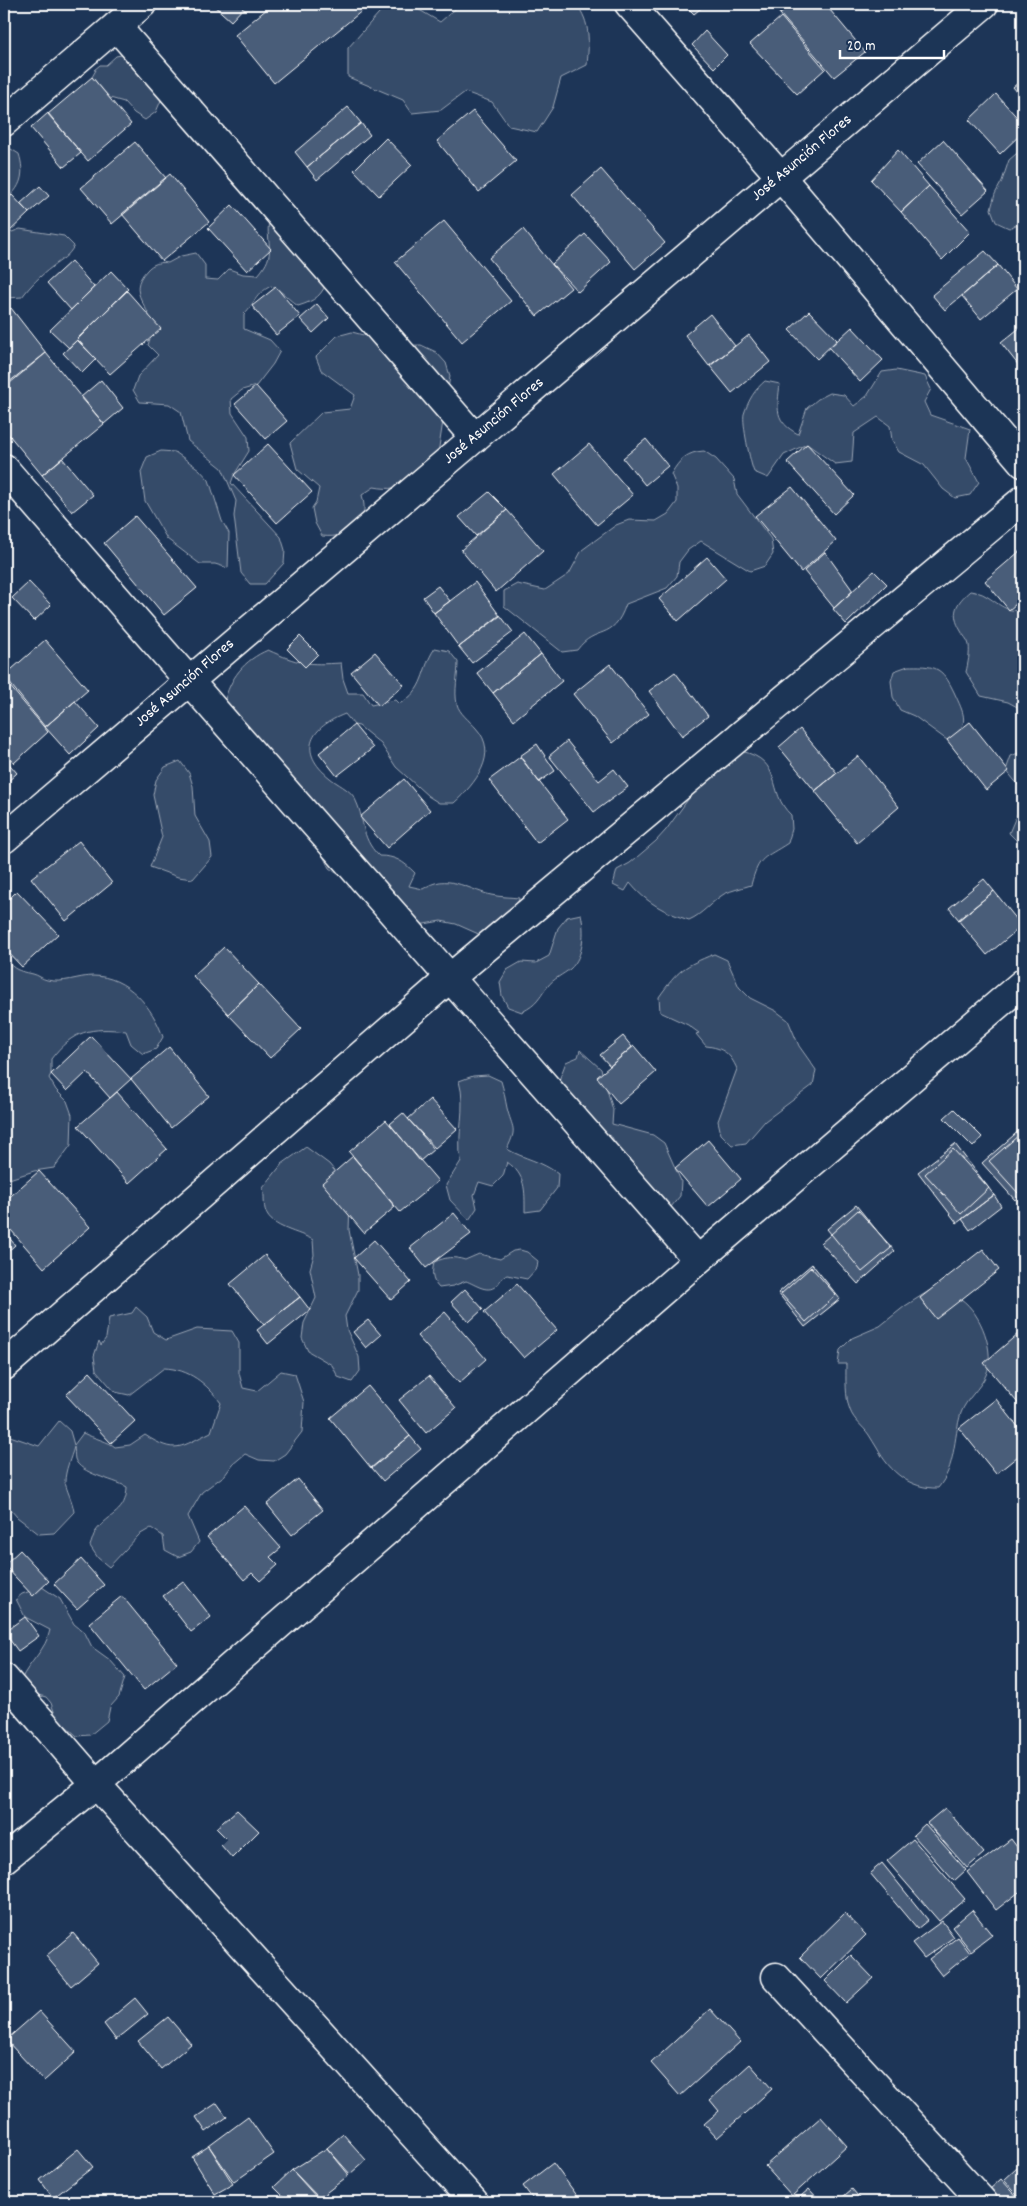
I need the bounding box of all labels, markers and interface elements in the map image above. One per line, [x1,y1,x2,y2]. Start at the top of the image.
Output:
scale bar [840,28,943,60]
text: 20 m [847,36,875,58]
street label: José Asunción Flores [747,109,858,207]
street label: José Asunción Flores [439,372,550,470]
street label: José Asunción Flores [130,633,240,733]

